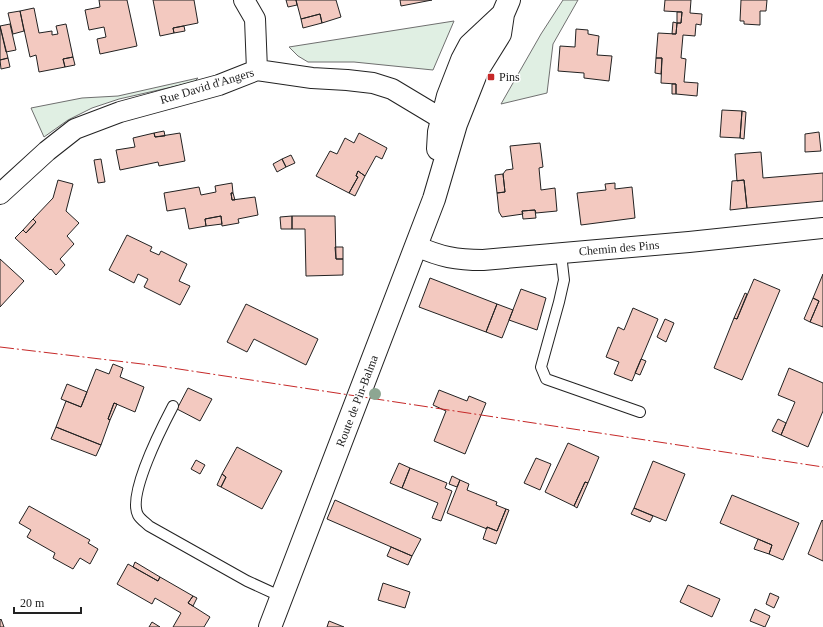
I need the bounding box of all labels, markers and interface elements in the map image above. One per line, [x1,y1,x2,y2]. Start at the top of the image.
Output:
street label: Rue David d'Angers [158,65,256,107]
place label: Pins [499,70,520,84]
marker: Pins [486,72,496,82]
street label: Chemin des Pins [578,237,660,258]
street label: Route de Pin-Balma [333,352,381,449]
scale bar [14,589,81,615]
text: 20 m [20,596,45,610]

